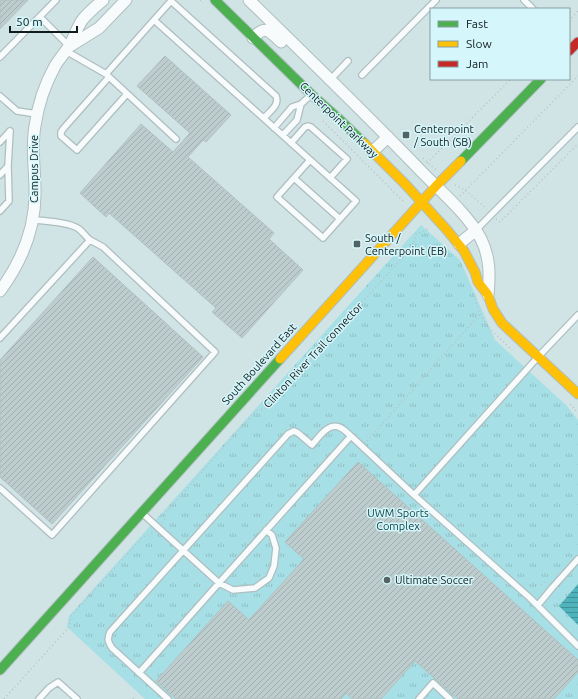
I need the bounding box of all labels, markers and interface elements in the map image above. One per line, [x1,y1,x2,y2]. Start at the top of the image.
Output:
scale bar [10,8,77,34]
legend [430,8,570,80]
text: 50 m [16,15,43,28]
text: Fast [466,17,488,30]
text: Slow [466,37,492,50]
text: Jam [466,57,488,70]
street label: Centerpoint Parkway [298,80,381,161]
place label: Centerpoint / South (SB) [413,123,474,149]
marker: Centerpoint / South (SB) [401,130,411,140]
street label: Campus Drive [28,135,40,203]
place label: South / Centerpoint (EB) [365,232,447,258]
marker: South / Centerpoint (EB) [352,239,362,249]
street label: Clinton River Trail connector [261,299,366,410]
street label: South Boulevard East [219,320,299,407]
park label: UWM Sports Complex [367,507,429,532]
place label: Ultimate Soccer [395,574,474,586]
marker: Ultimate Soccer [382,575,392,585]

